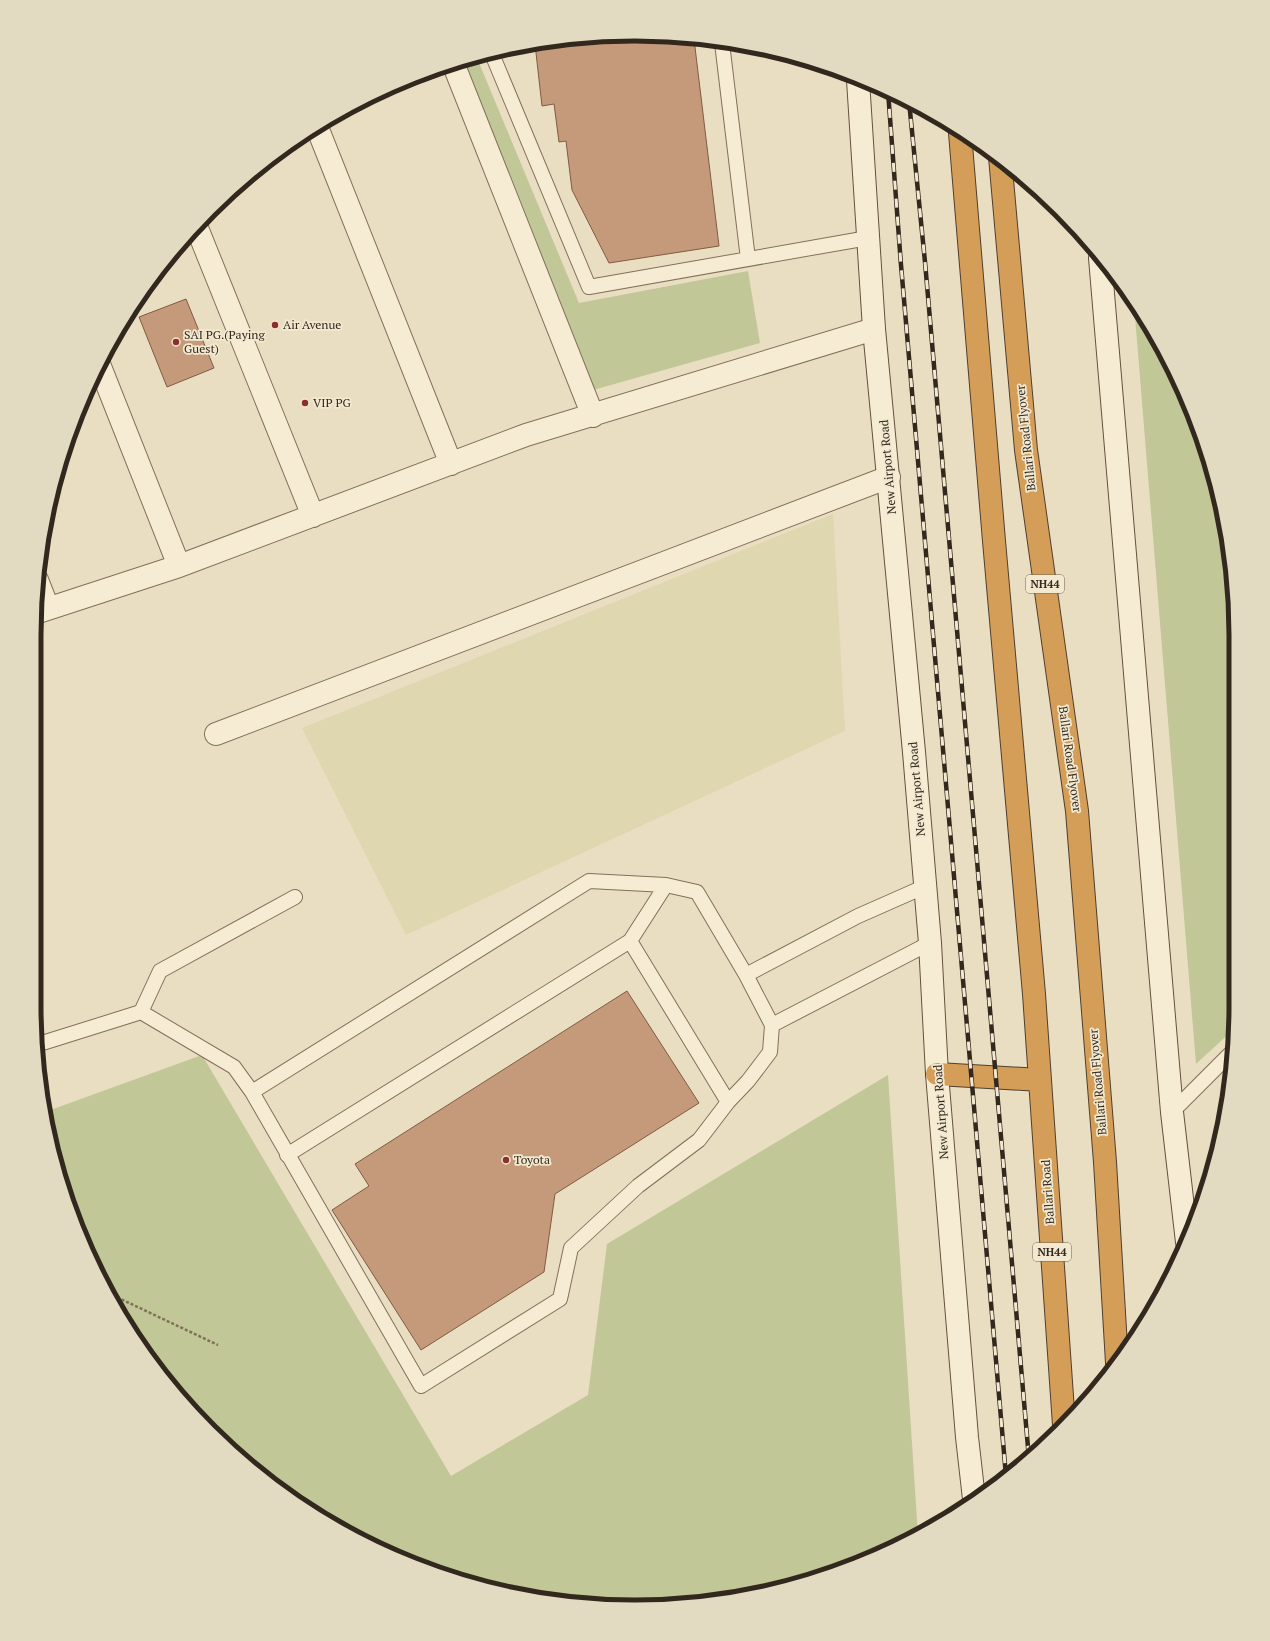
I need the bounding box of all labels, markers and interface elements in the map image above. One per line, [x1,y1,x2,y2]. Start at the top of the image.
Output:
place label: Air Avenue [283,317,341,332]
marker: Air Avenue [270,320,280,330]
place label: SAI PG.(Paying Guest) [184,327,265,356]
marker: SAI PG.(Paying Guest) [171,337,181,347]
street label: Ballari Road Flyover [1012,384,1039,492]
place label: VIP PG [313,395,351,410]
marker: VIP PG [300,398,310,408]
street label: New Airport Road [876,419,899,515]
road number: NH44 [1026,575,1064,593]
street label: Ballari Road Flyover [1056,705,1085,813]
street label: New Airport Road [905,741,928,837]
street label: Ballari Road Flyover [1085,1028,1110,1136]
street label: New Airport Road [930,1064,951,1160]
place label: Toyota [514,1152,550,1167]
marker: Toyota [501,1155,511,1165]
street label: Ballari Road [1038,1159,1057,1225]
road number: NH44 [1033,1243,1071,1261]

